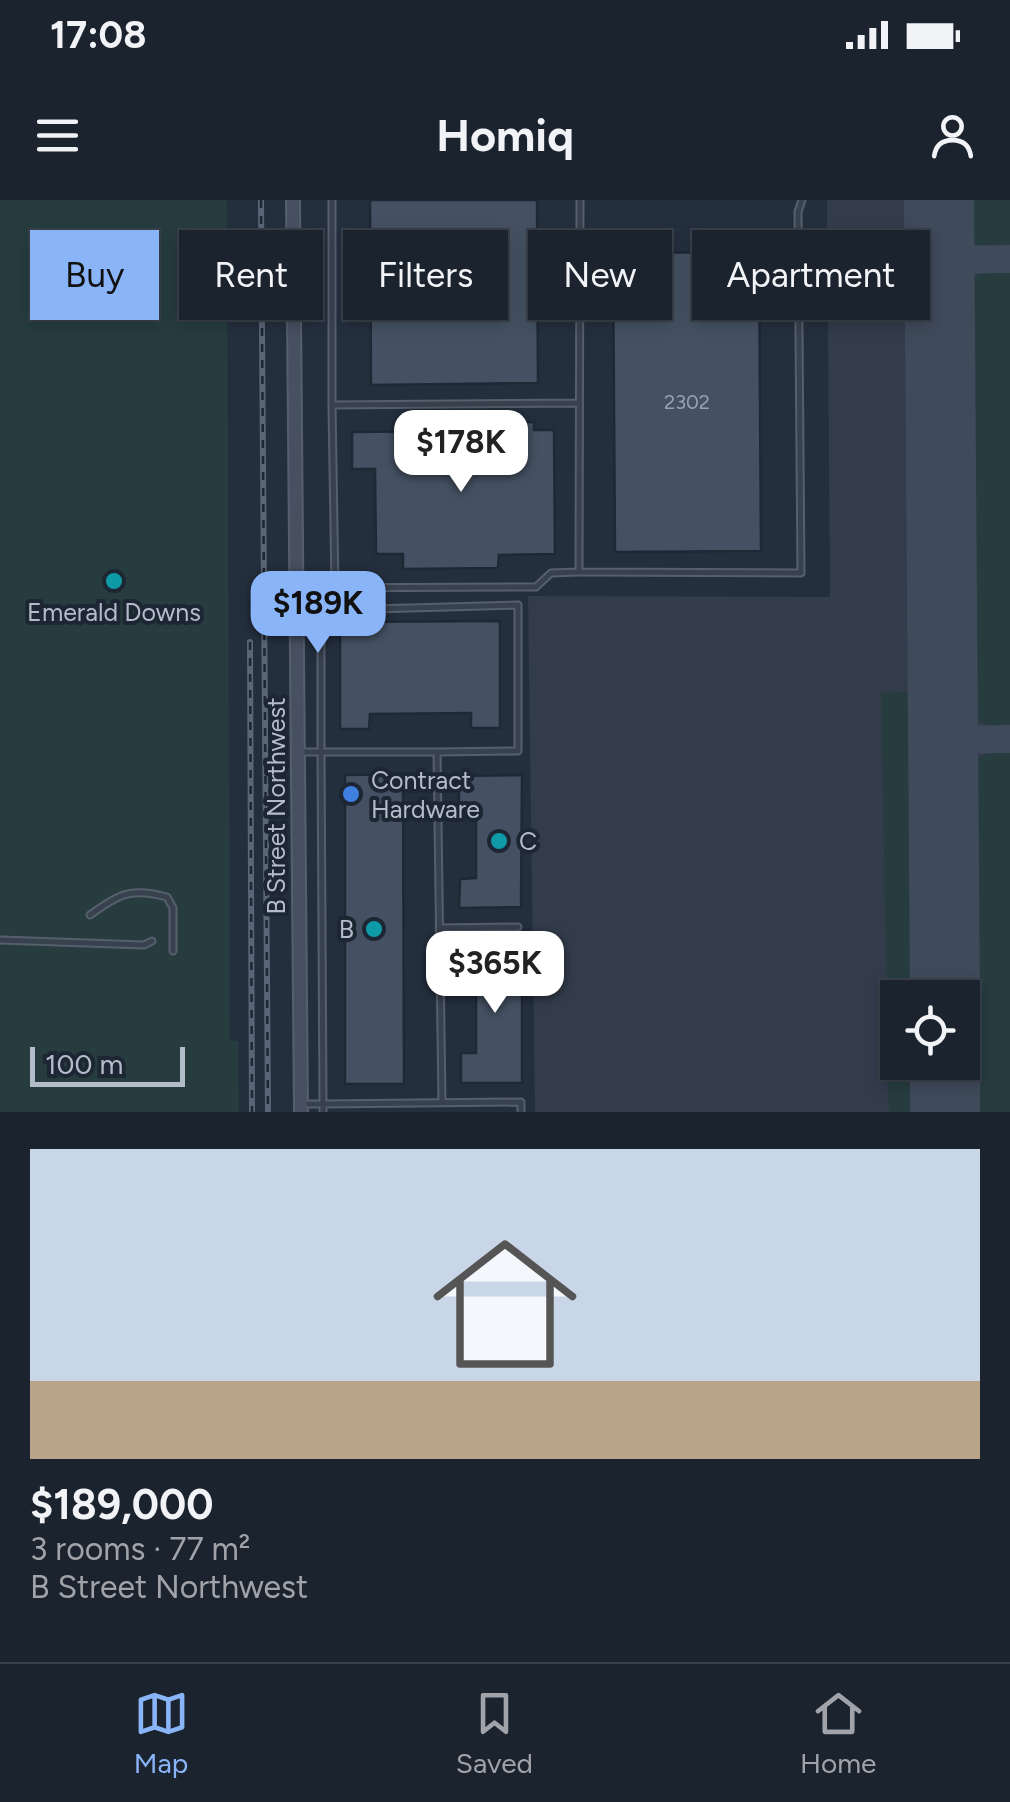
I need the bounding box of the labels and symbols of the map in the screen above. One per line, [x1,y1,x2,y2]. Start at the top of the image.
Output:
house number: 2302 [664,390,710,414]
pin: $178K [391,410,531,495]
marker: Emerald Downs [103,570,125,592]
pin: $189K [248,571,388,656]
place label: Emerald Downs [27,597,201,627]
street label: B Street Northwest [261,697,291,915]
place label: Contract Hardware [371,765,480,824]
marker: Contract Hardware [340,783,362,805]
place label: C [519,826,537,856]
marker: C [488,830,510,852]
place label: B [339,914,354,944]
marker: B [363,918,385,940]
pin: $365K [425,931,565,1016]
scale bar [30,1042,185,1086]

